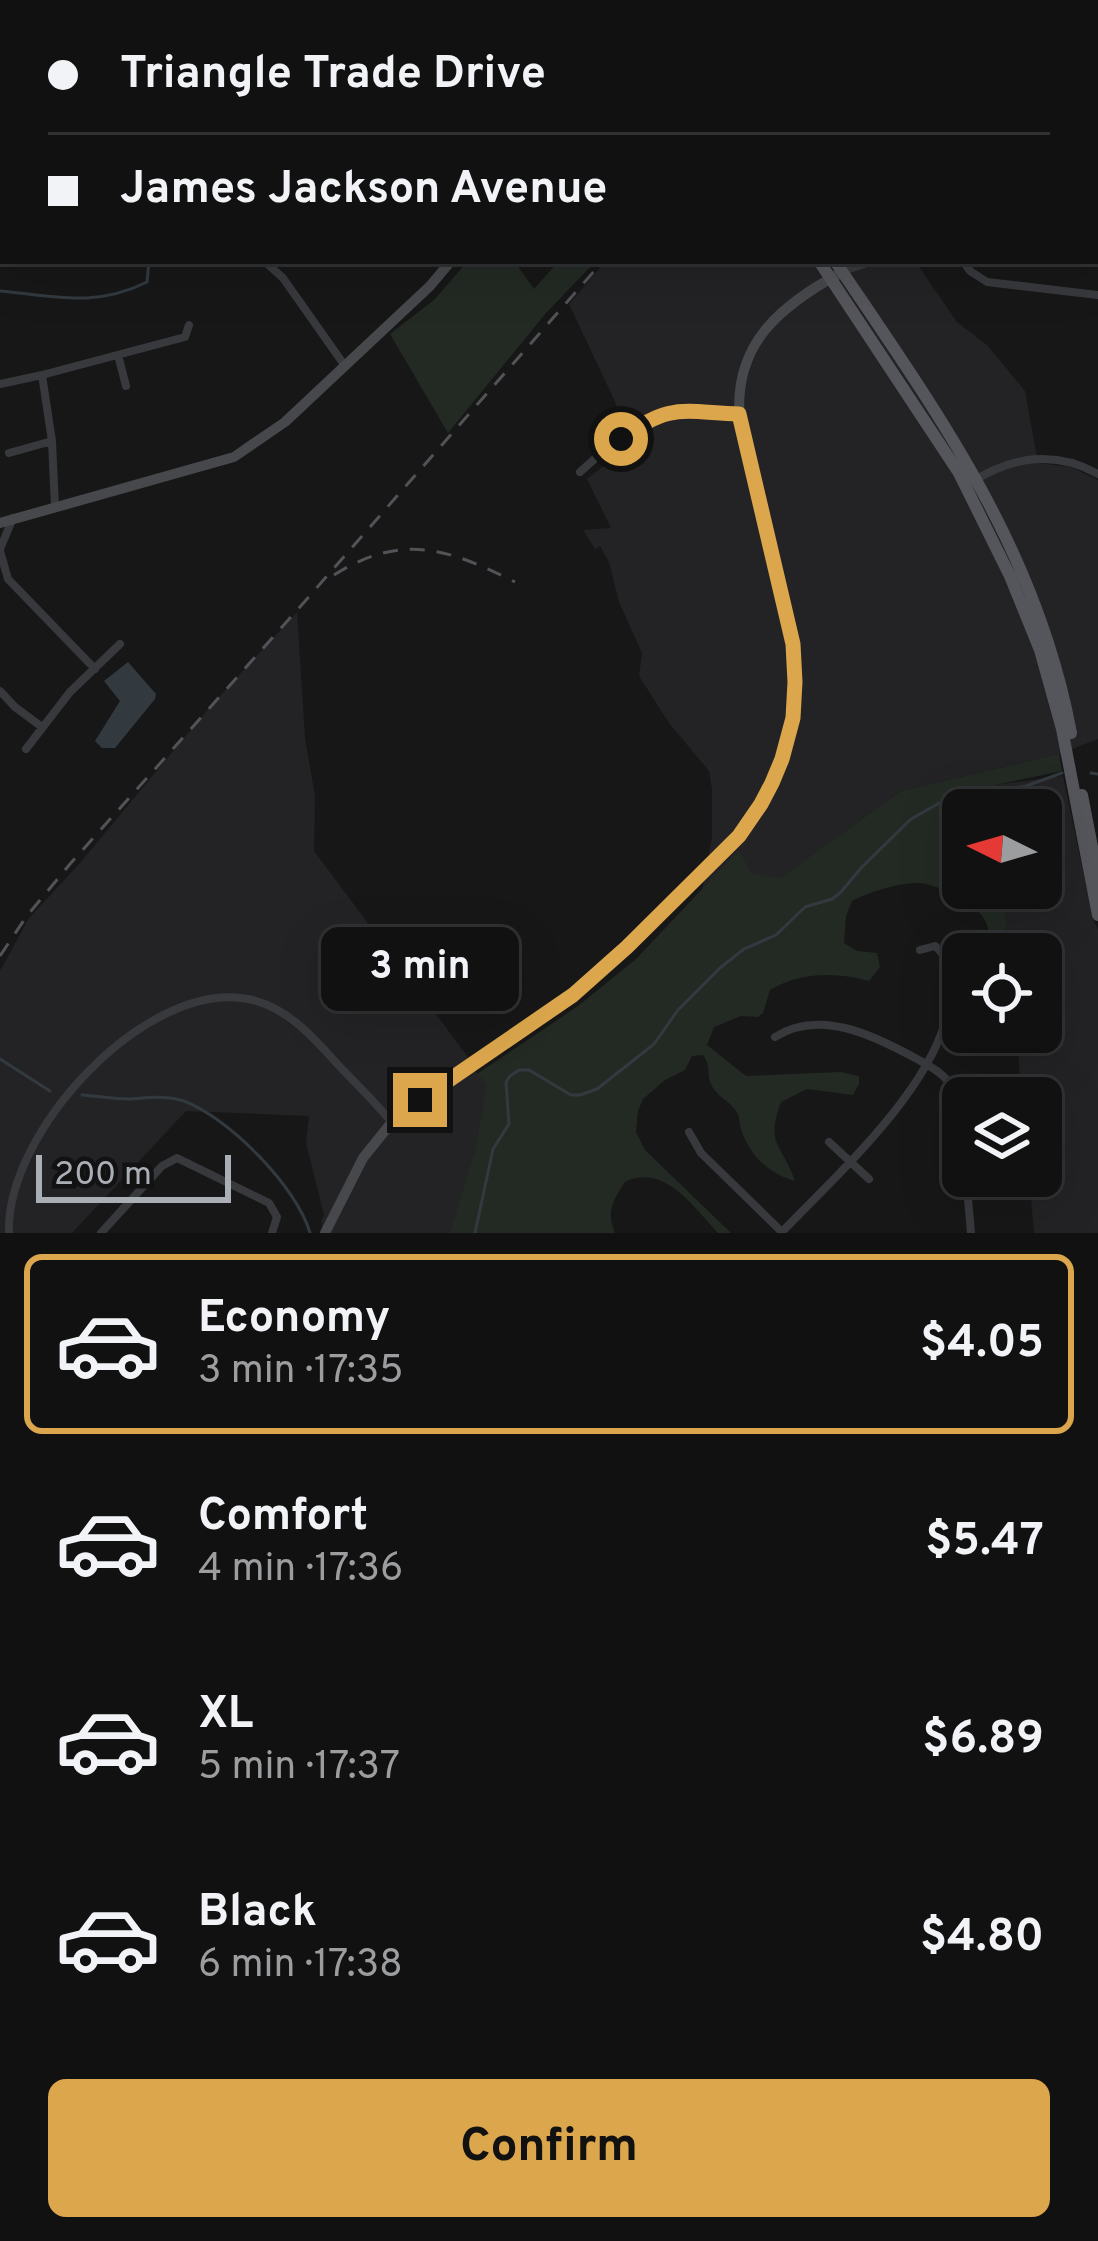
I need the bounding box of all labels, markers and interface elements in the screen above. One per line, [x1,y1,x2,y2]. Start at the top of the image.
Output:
text: Triangle Trade Drive [120,47,546,104]
text: James Jackson Avenue [120,162,607,219]
route start [594,412,648,466]
north arrow [942,789,1062,909]
map controls [942,789,1062,1197]
callout: 3 min [321,926,519,1010]
button: locate [942,933,1062,1053]
text: 3 min [369,944,471,993]
route end [393,1073,447,1127]
button: layers [942,1077,1062,1197]
scale bar [36,1149,231,1202]
text: 200 m [54,1155,152,1197]
icon: car [54,1290,162,1398]
text: Economy [198,1291,390,1348]
text: $4.05 [920,1316,1044,1373]
text: 3 min · 17:35 [198,1348,404,1397]
icon: car [54,1488,162,1596]
text: Comfort [198,1489,368,1546]
text: $5.47 [925,1514,1044,1571]
text: 4 min · 17:36 [198,1546,403,1595]
icon: car [54,1686,162,1794]
text: XL [198,1687,253,1744]
text: $6.89 [922,1712,1044,1769]
text: 5 min · 17:37 [198,1744,400,1793]
icon: car [54,1884,162,1992]
text: Black [198,1885,317,1942]
text: $4.80 [920,1910,1044,1967]
text: 6 min · 17:38 [198,1942,403,1991]
button: Confirm [48,2079,1050,2217]

